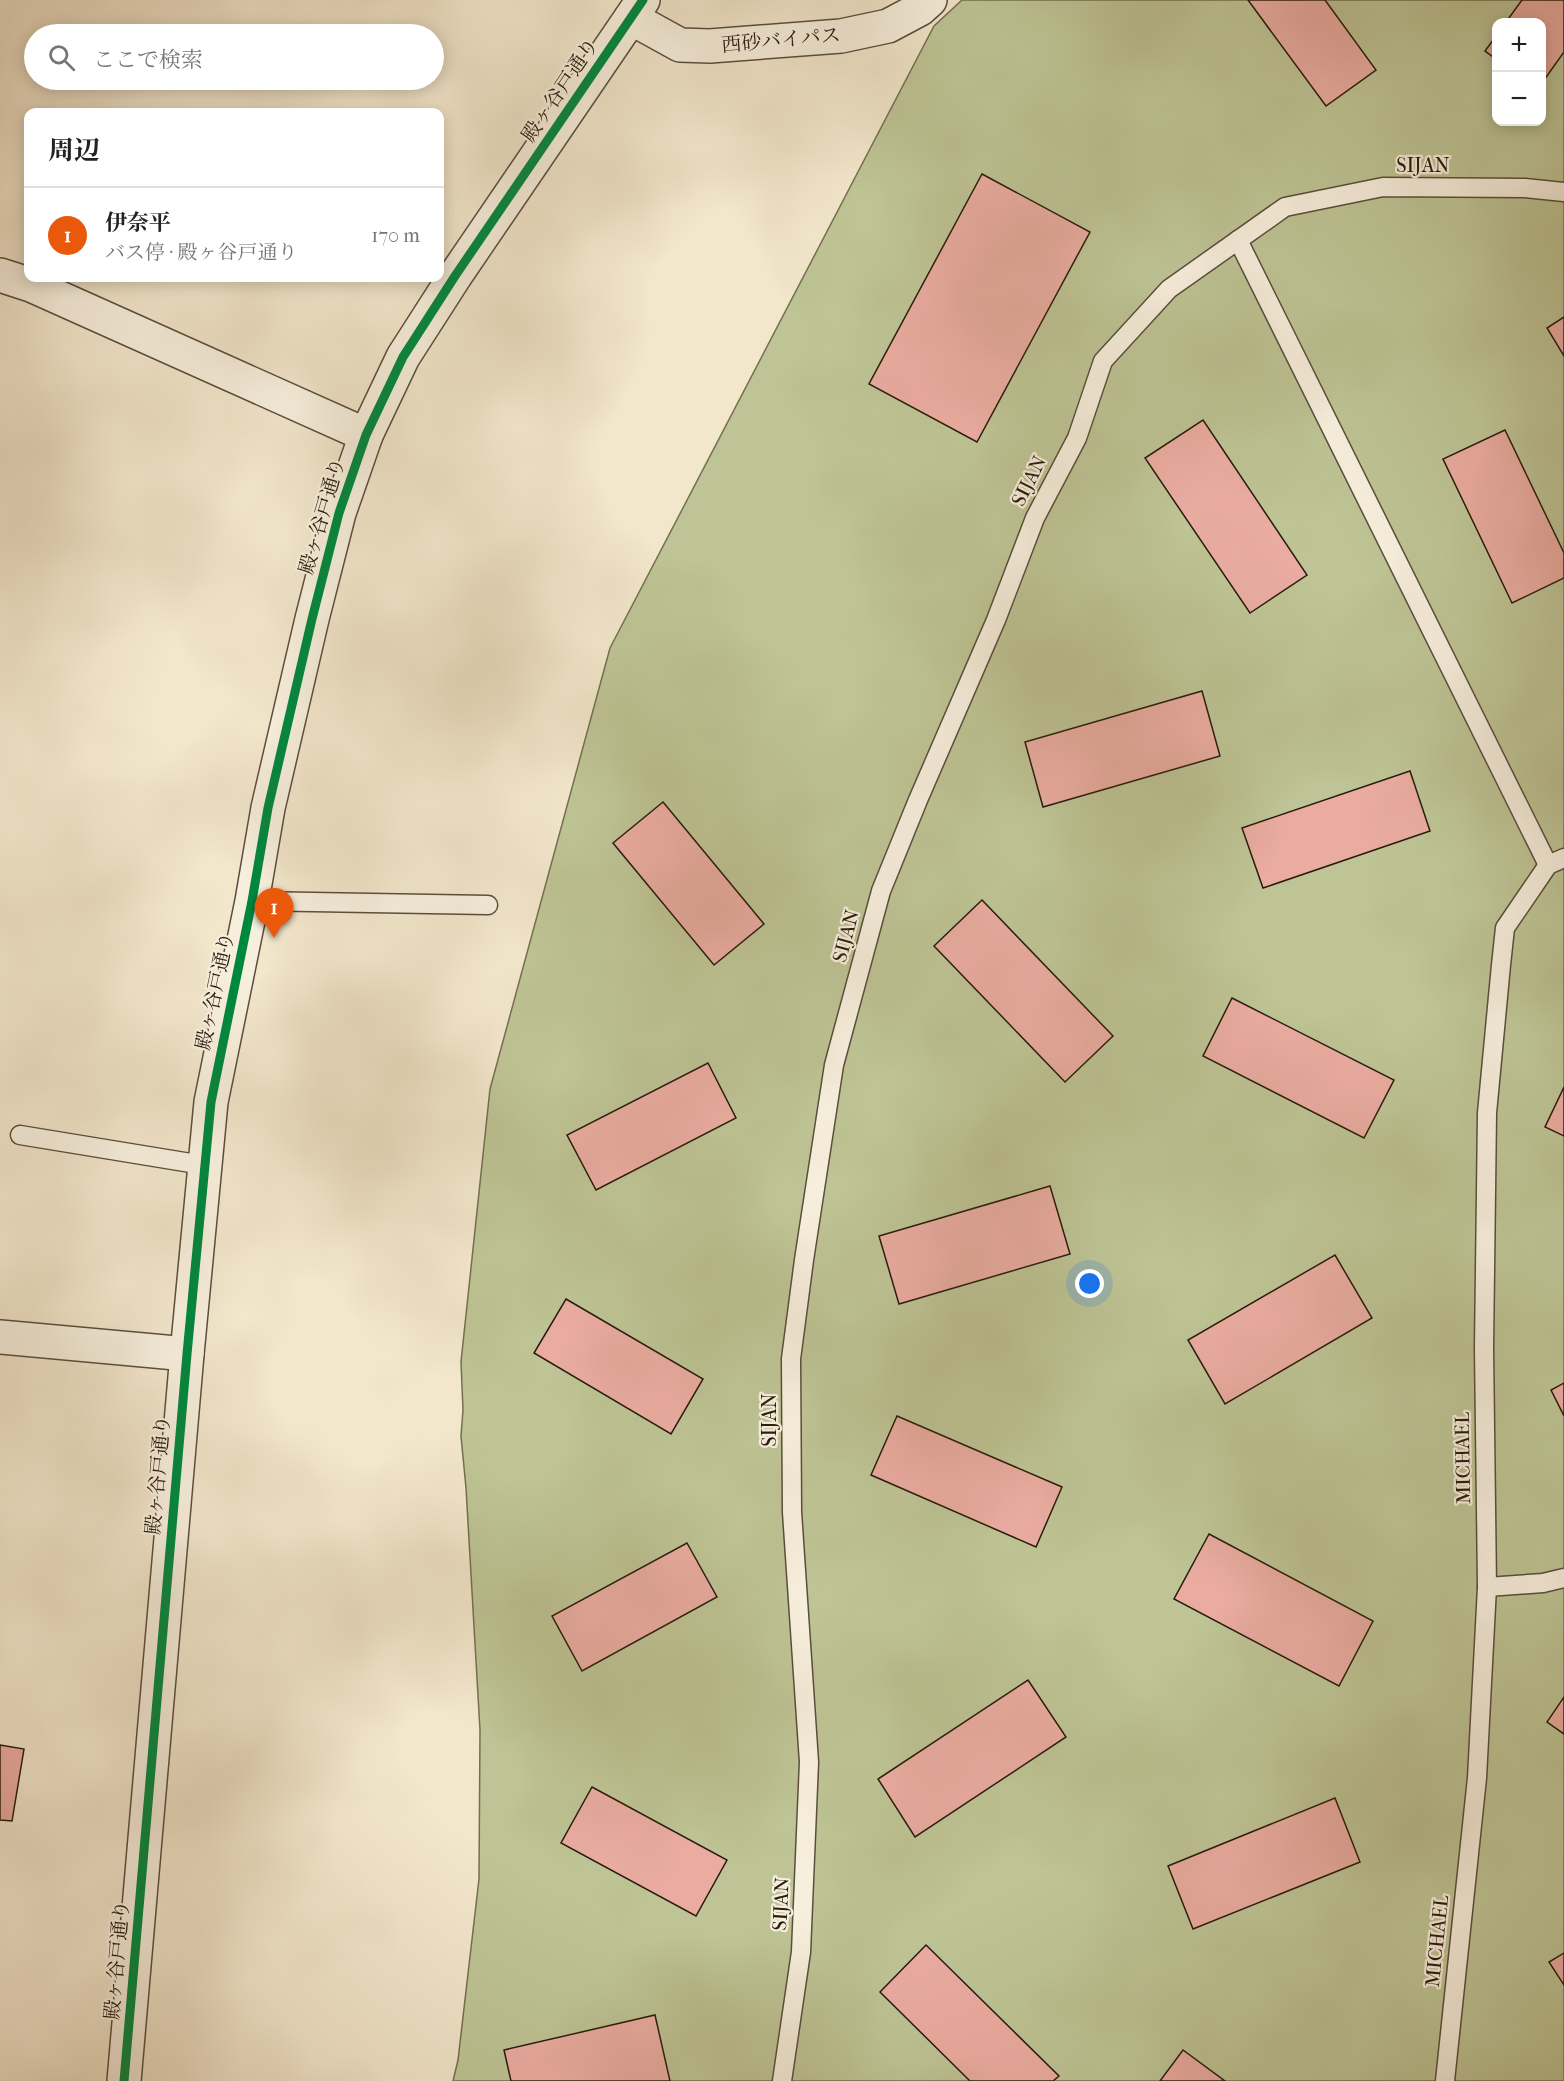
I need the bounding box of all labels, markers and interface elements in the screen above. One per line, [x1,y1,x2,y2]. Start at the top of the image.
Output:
map controls [1492,18,1546,126]
button: + [1492,18,1546,72]
street label: 西砂バイパス [720,23,842,57]
search box [24,24,444,90]
street label: 殿ヶ谷戸通り [517,34,603,146]
icon: search [45,41,78,74]
text: ここで検索 [93,47,203,73]
button: − [1492,72,1546,126]
text: 周辺 [48,135,100,166]
street label: SIJAN [1396,154,1450,177]
text: 伊奈平 [105,210,171,236]
text: 1 [64,224,71,247]
text: 170 m [371,224,420,247]
text: バス停 · 殿ヶ谷戸通り [105,241,298,264]
street label: SIJAN [1007,452,1051,510]
street label: 殿ヶ谷戸通り [294,455,350,577]
pin: 1 [254,888,294,938]
street label: SIJAN [828,907,864,965]
street label: 殿ヶ谷戸通り [191,930,239,1052]
your location [1075,1269,1104,1298]
street label: SIJAN [758,1393,781,1447]
street label: MICHAEL [1451,1412,1475,1504]
street label: 殿ヶ谷戸通り [141,1414,175,1536]
street label: SIJAN [768,1877,794,1931]
street label: MICHAEL [1421,1894,1453,1988]
street label: 殿ヶ谷戸通り [100,1899,134,2021]

